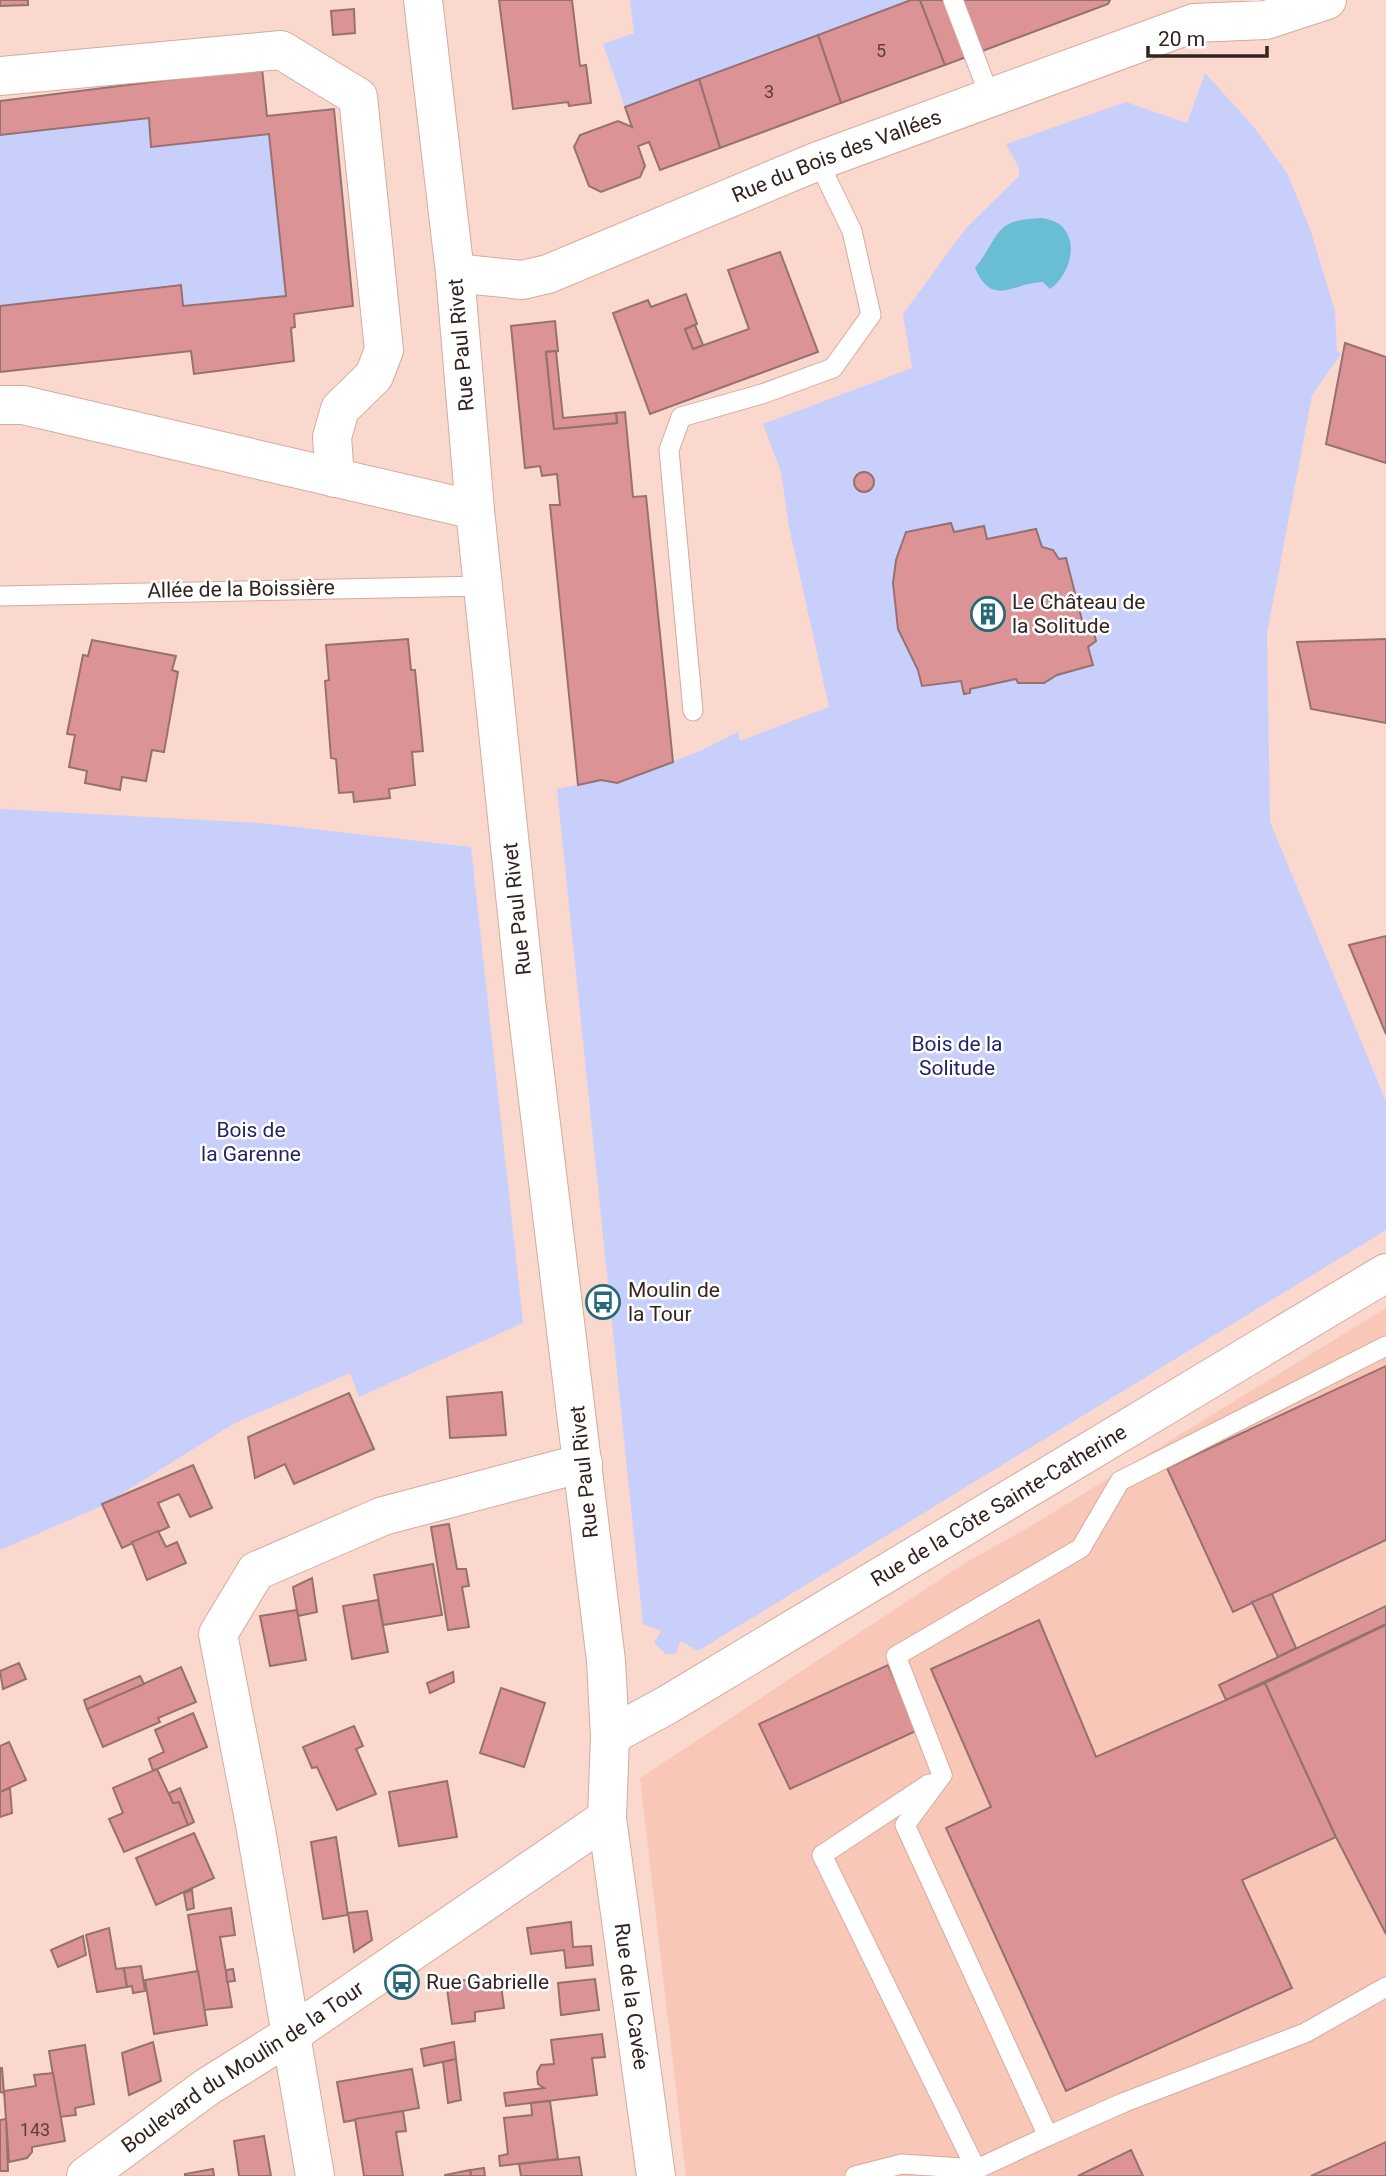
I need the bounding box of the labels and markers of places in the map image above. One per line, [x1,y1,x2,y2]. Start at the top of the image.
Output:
place label: Le Château de la Solitude [1012,590,1146,638]
building icon: Le Château de la Solitude [969,595,1007,633]
place label: Moulin de la Tour [628,1278,720,1326]
bus stop icon: Moulin de la Tour [584,1283,622,1321]
bus stop icon: Rue Gabrielle [383,1963,421,2001]
place label: Rue Gabrielle [426,1970,549,1994]

